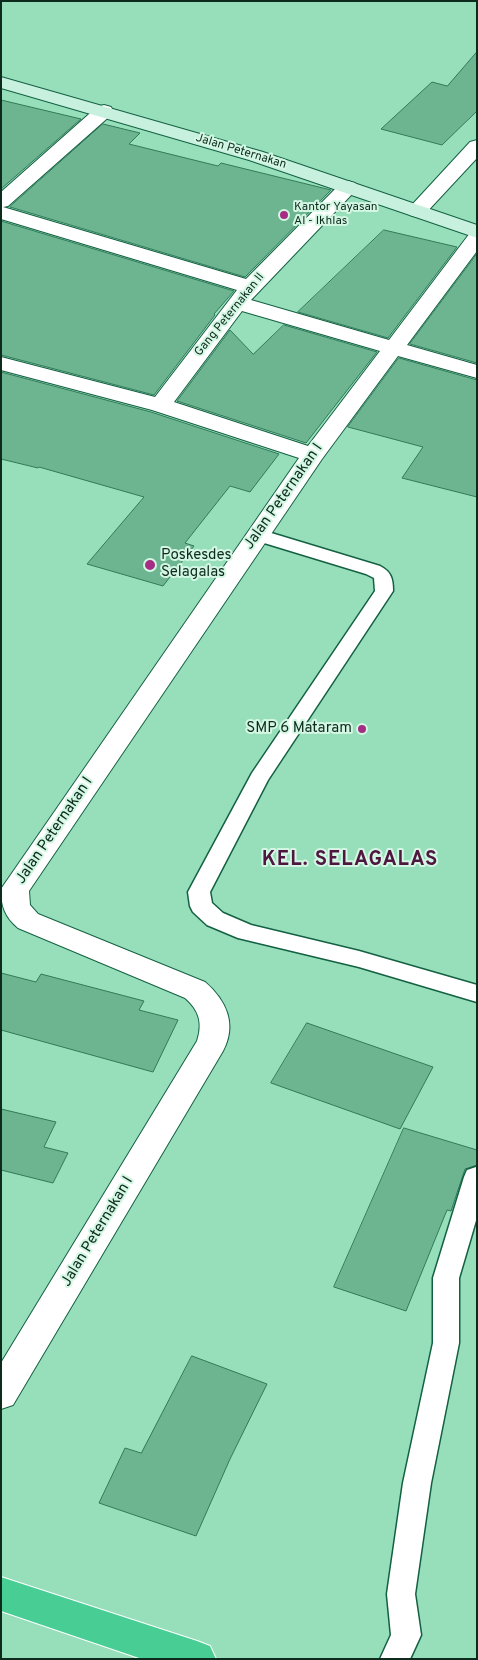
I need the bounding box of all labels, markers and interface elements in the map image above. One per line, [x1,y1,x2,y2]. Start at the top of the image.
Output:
street label: Jalan Peternakan [194,131,288,173]
place label: Kantor Yayasan Al - Ikhlas [294,201,378,229]
marker: Kantor Yayasan Al - Ikhlas [278,209,290,221]
street label: Gang Peternakan II [192,271,268,359]
street label: Jalan Peternakan I [241,441,327,553]
place label: Poskesdes Selagalas [161,547,231,582]
marker: Poskesdes Selagalas [143,558,157,572]
place label: SMP 6 Mataram [246,720,352,738]
marker: SMP 6 Mataram [356,723,368,735]
street label: Jalan Peternakan I [13,774,97,888]
district label: KEL. SELAGALAS [260,849,440,873]
street label: Jalan Peternakan I [58,1174,138,1290]

